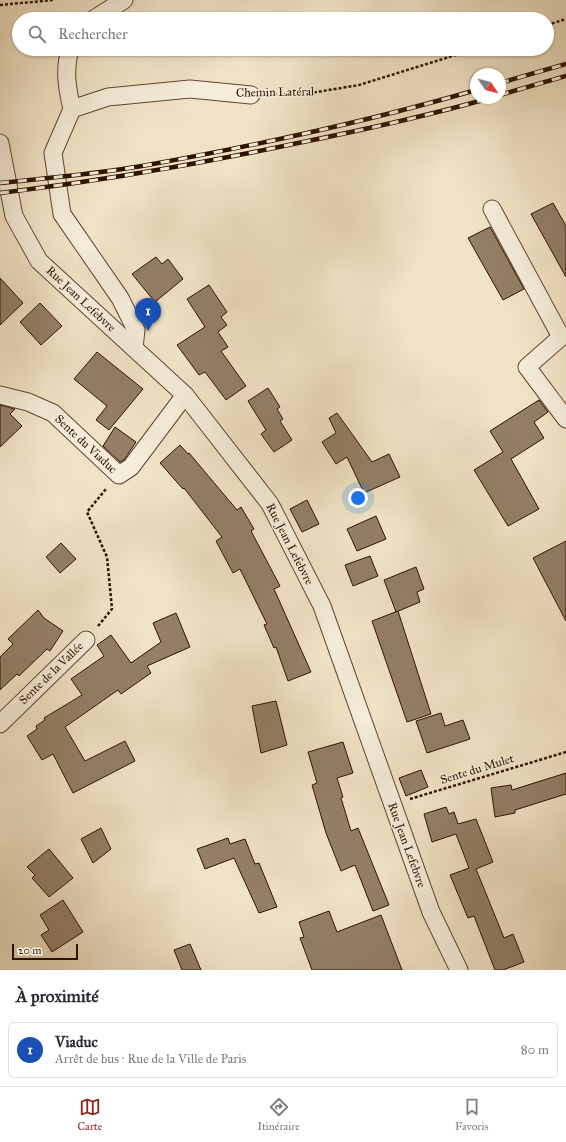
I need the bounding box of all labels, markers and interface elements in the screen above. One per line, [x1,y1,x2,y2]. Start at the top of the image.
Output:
search box [12,12,554,56]
icon: search [26,23,48,45]
text: Rechercher [58,25,128,43]
north arrow [470,68,506,104]
street label: Chemin Latéral [236,84,315,100]
street label: Rue Jean Lefebvre [43,263,119,335]
pin: 1 [135,298,161,331]
street label: Sente du Viaduc [52,412,120,476]
your location [348,488,368,508]
street label: Rue Jean Lefebvre [262,501,317,588]
street label: Sente de la Vallée [16,639,86,707]
street label: Sente du Mulet [438,751,516,787]
street label: Rue Jean Lefebvre [384,800,429,890]
scale bar [12,942,78,961]
text: 20 m [18,944,41,957]
text: À proximité [16,986,99,1007]
text: Viaduc [55,1033,98,1051]
text: 1 [27,1042,33,1058]
text: 80 m [521,1042,549,1058]
text: Arrêt de bus · Rue de la Ville de Paris [55,1051,247,1067]
tab: Carte [78,1096,102,1133]
tab: Itinéraire [257,1096,300,1133]
tab: Favoris [455,1096,488,1133]

